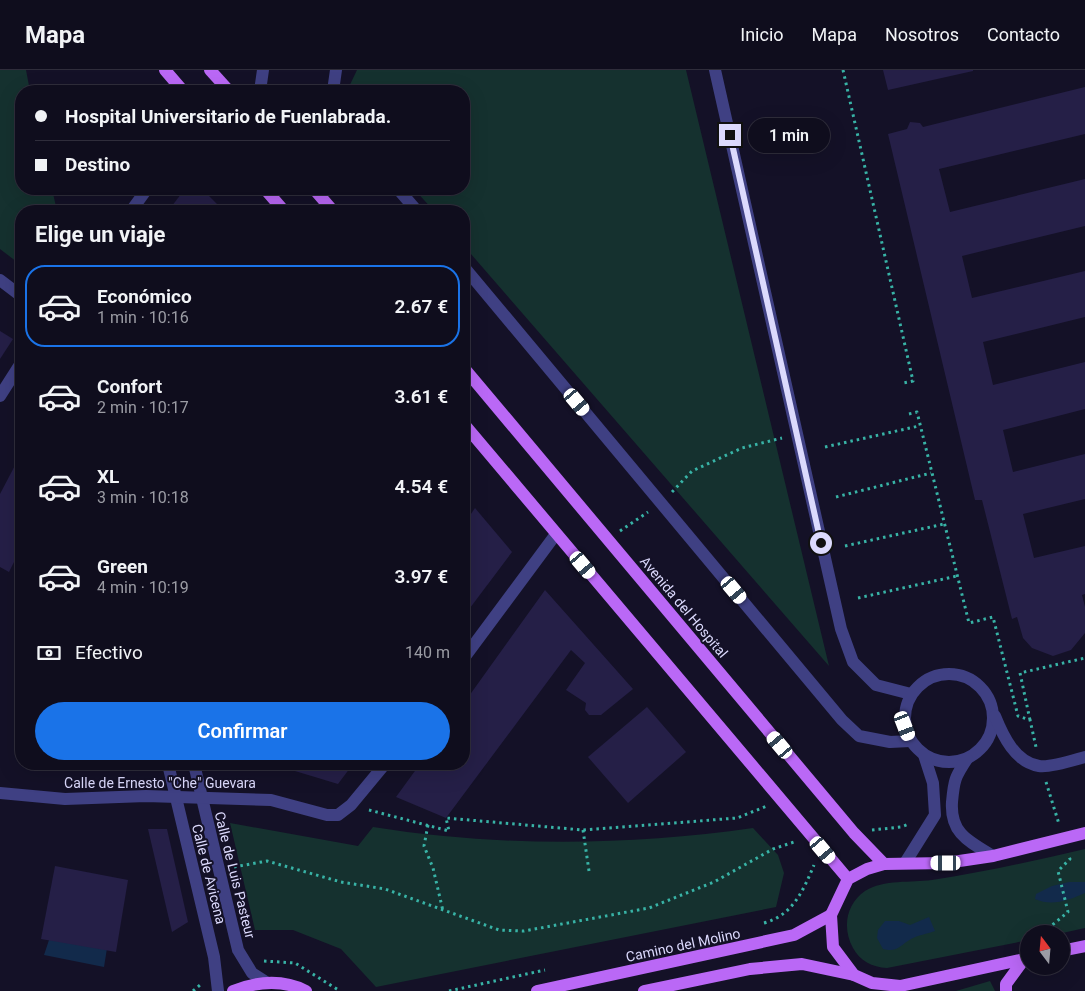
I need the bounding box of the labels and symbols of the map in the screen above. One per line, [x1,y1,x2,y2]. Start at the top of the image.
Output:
callout: 1 min [748,118,830,152]
route end [719,124,741,146]
car [561,386,592,418]
route start [810,532,832,554]
car [567,549,598,581]
street label: Avenida del Hospital [637,553,731,661]
car [718,574,749,606]
car [892,709,917,743]
car [764,729,795,761]
street label: Calle de Ernesto "Che" Guevara [64,775,256,791]
street label: Calle de Luis Pasteur [211,810,259,940]
street label: Calle de Avicena [189,822,229,926]
car [807,834,838,866]
car [931,856,961,871]
street label: Camino del Molino [624,925,742,965]
north arrow [1020,925,1070,975]

